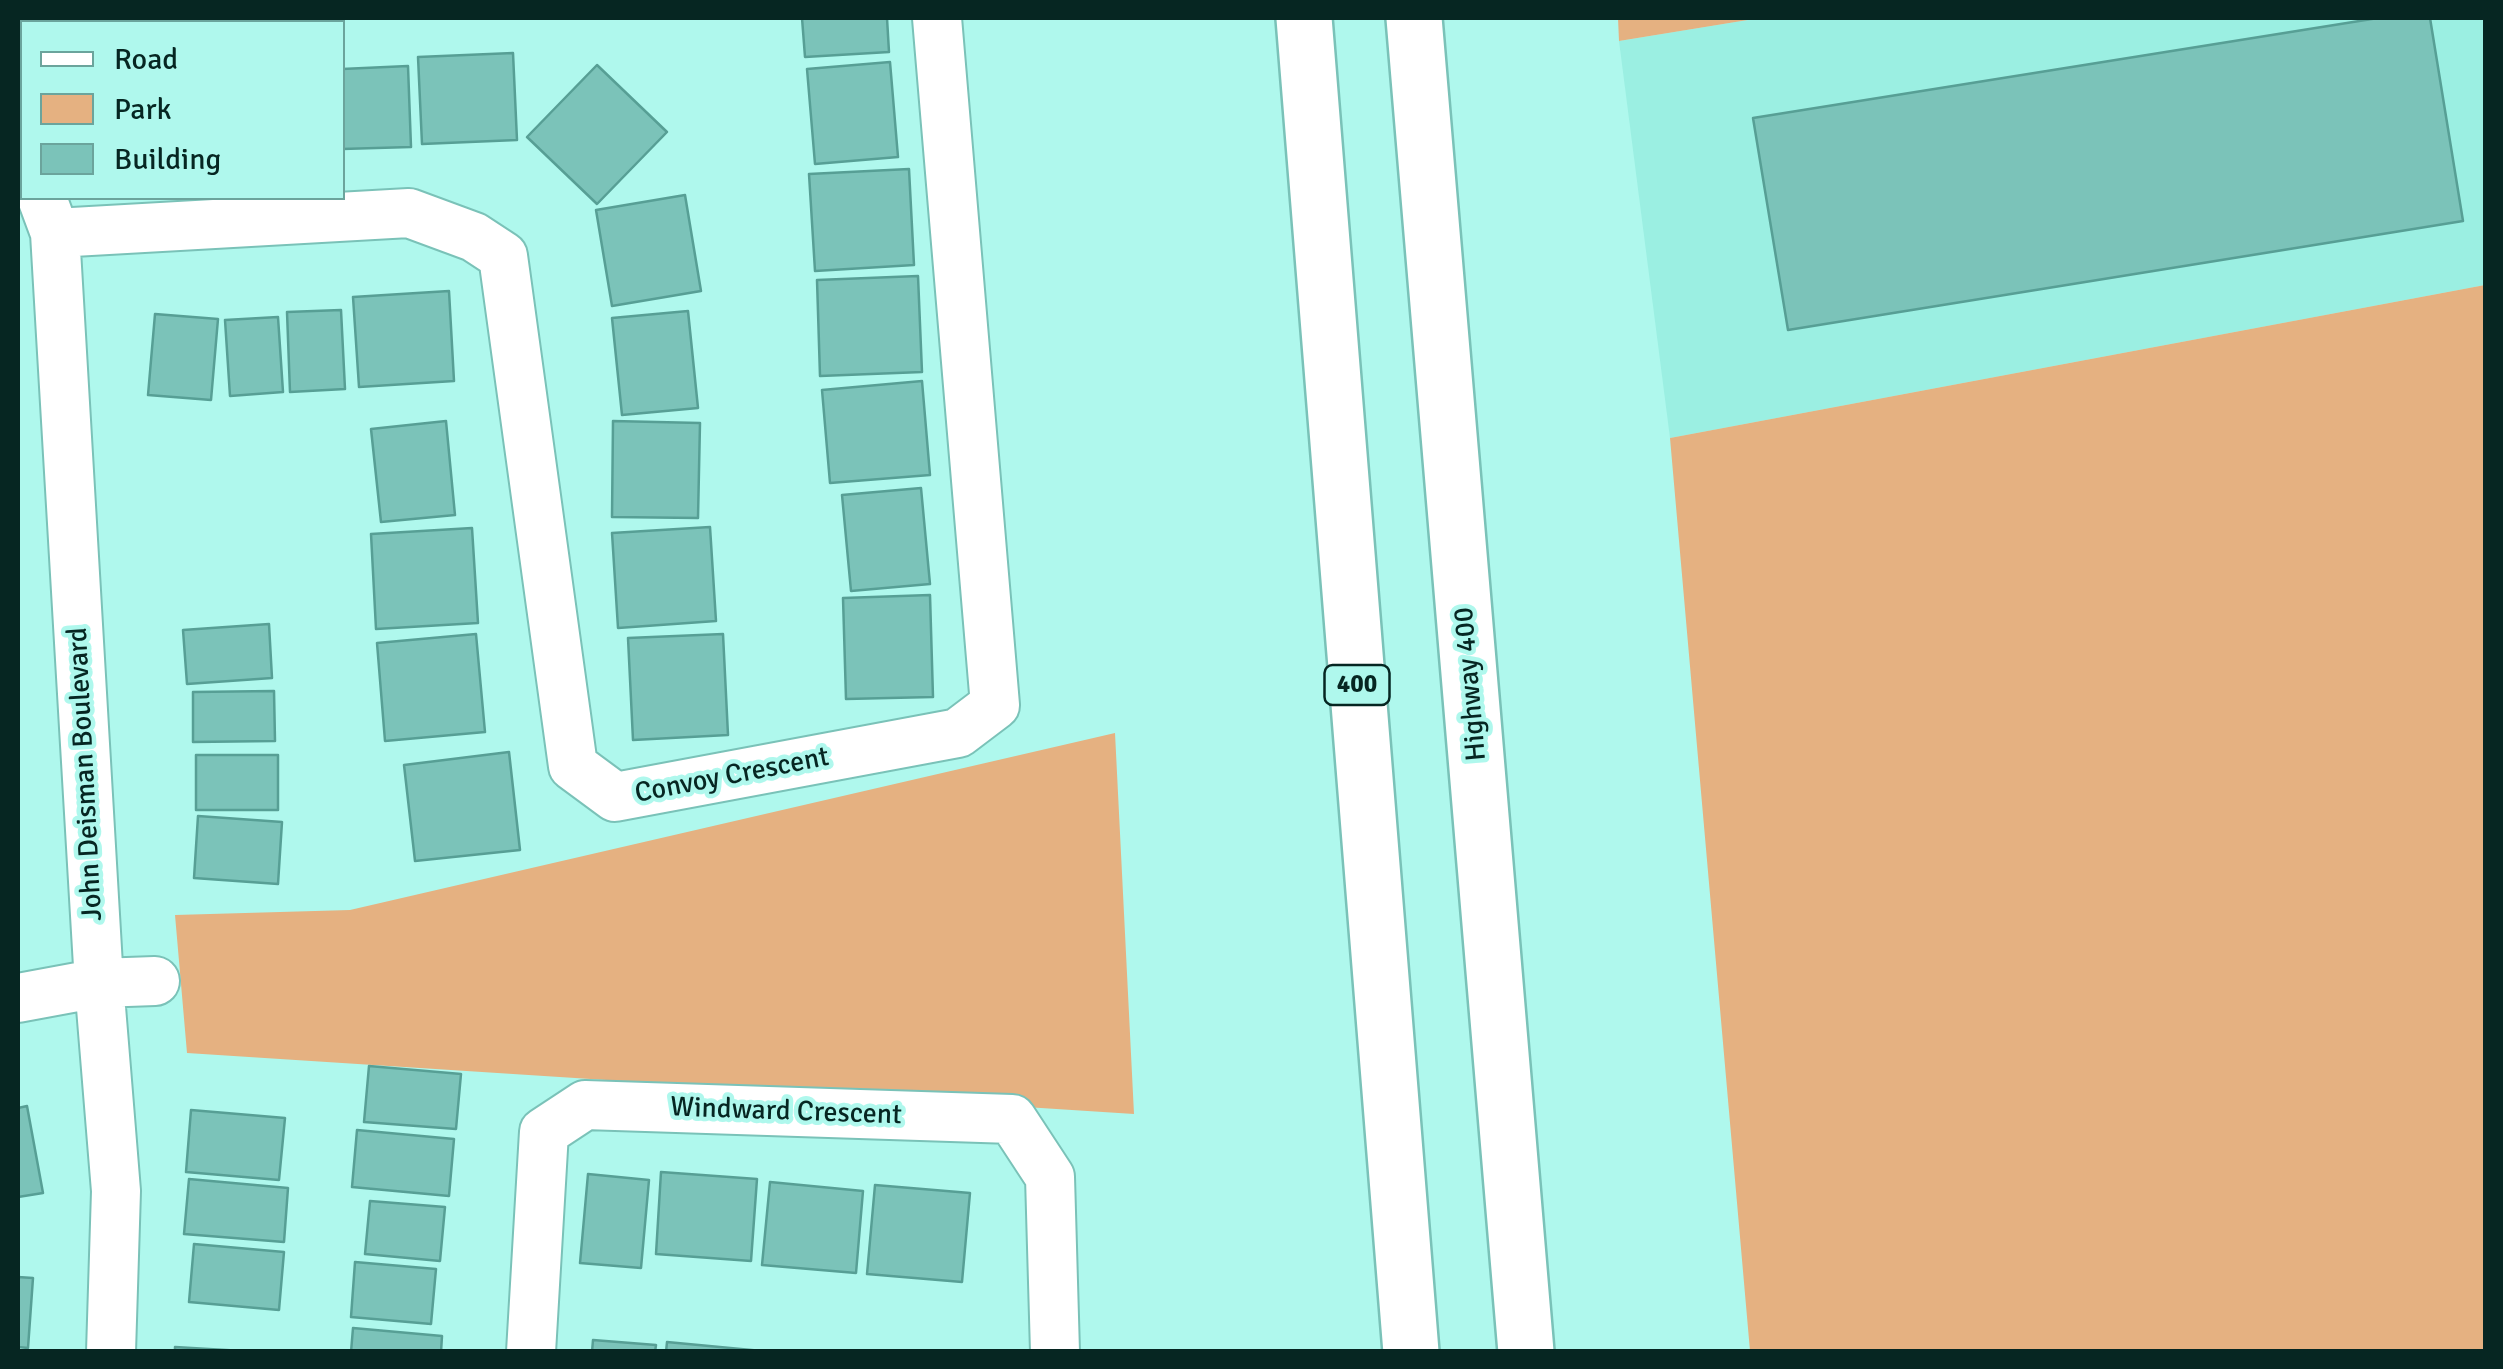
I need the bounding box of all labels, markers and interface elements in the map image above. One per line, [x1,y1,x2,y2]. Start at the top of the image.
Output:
legend [20,20,345,200]
text: Road [114,41,178,78]
text: Park [114,91,172,128]
text: Building [114,141,221,178]
street label: Highway 400 [1448,606,1494,762]
street label: John Deisman Boulevard [62,626,110,922]
road number: 400 [1324,665,1390,705]
street label: Convoy Crescent [632,741,832,811]
street label: Windward Crescent [670,1091,902,1133]

